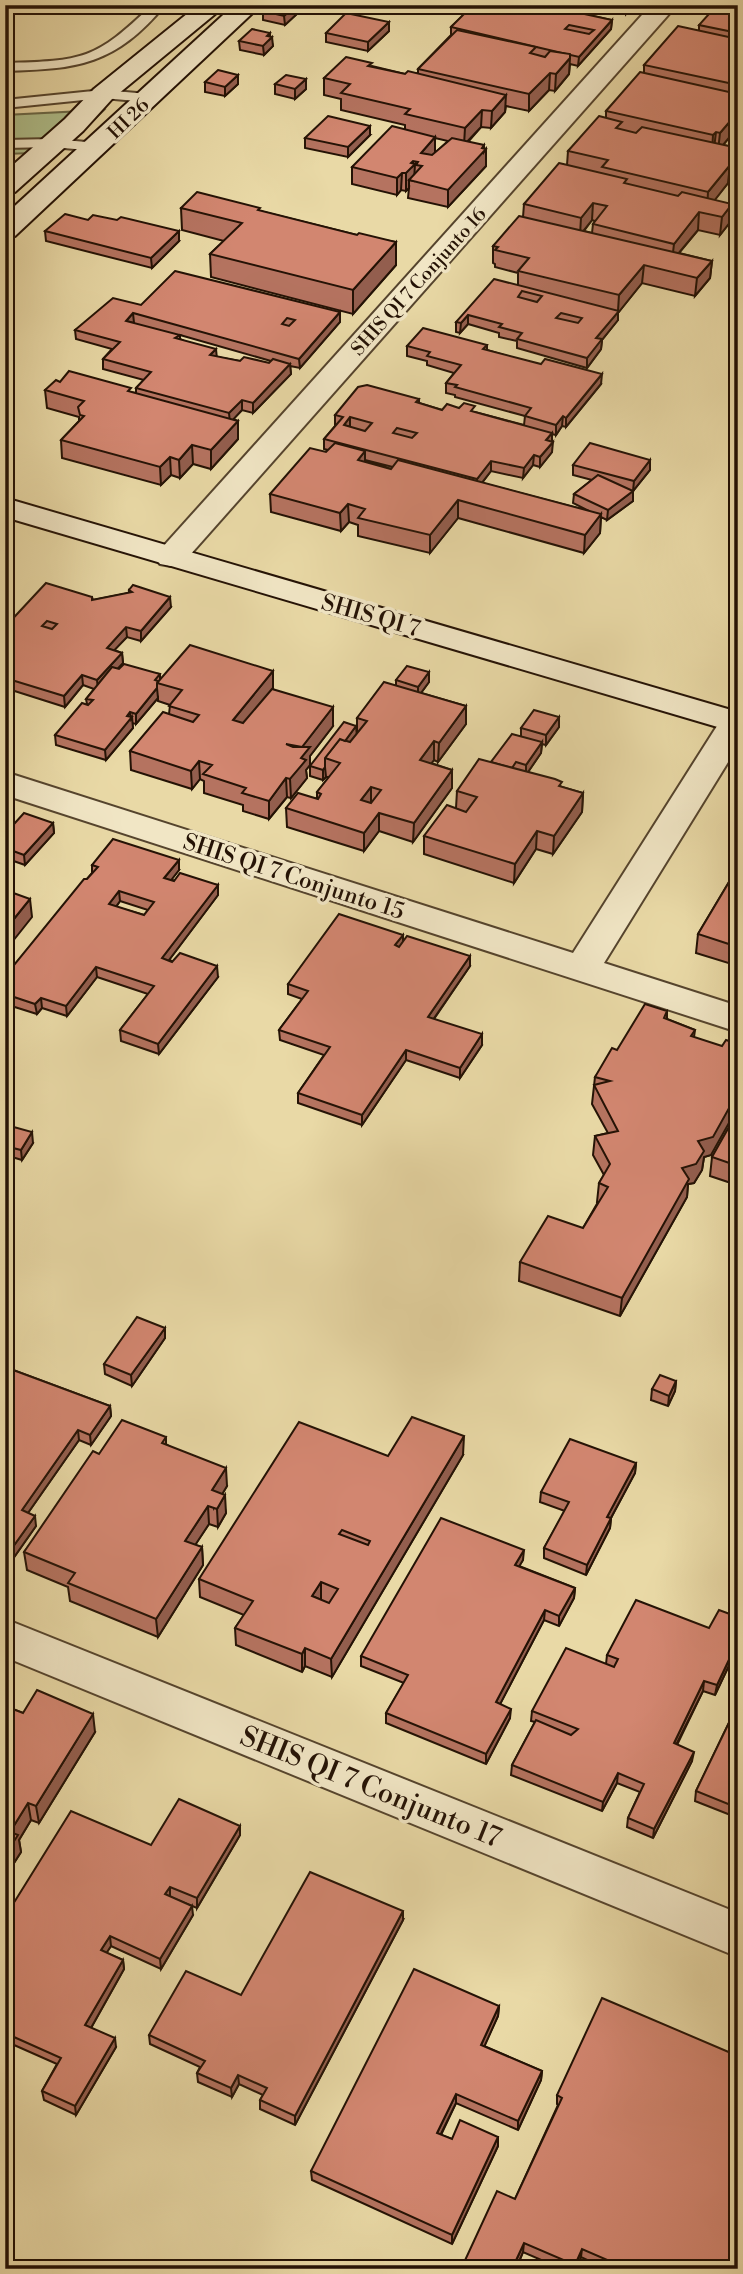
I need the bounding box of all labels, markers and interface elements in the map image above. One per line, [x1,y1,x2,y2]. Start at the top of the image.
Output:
street label: HI 26 [103,93,155,144]
street label: SHIS QI 7 Conjunto 16 [346,203,492,361]
street label: SHIS QI 7 [318,589,424,643]
street label: SHIS QI 7 Conjunto 15 [180,828,408,926]
street label: SHIS QI 7 Conjunto 17 [235,1719,506,1856]

